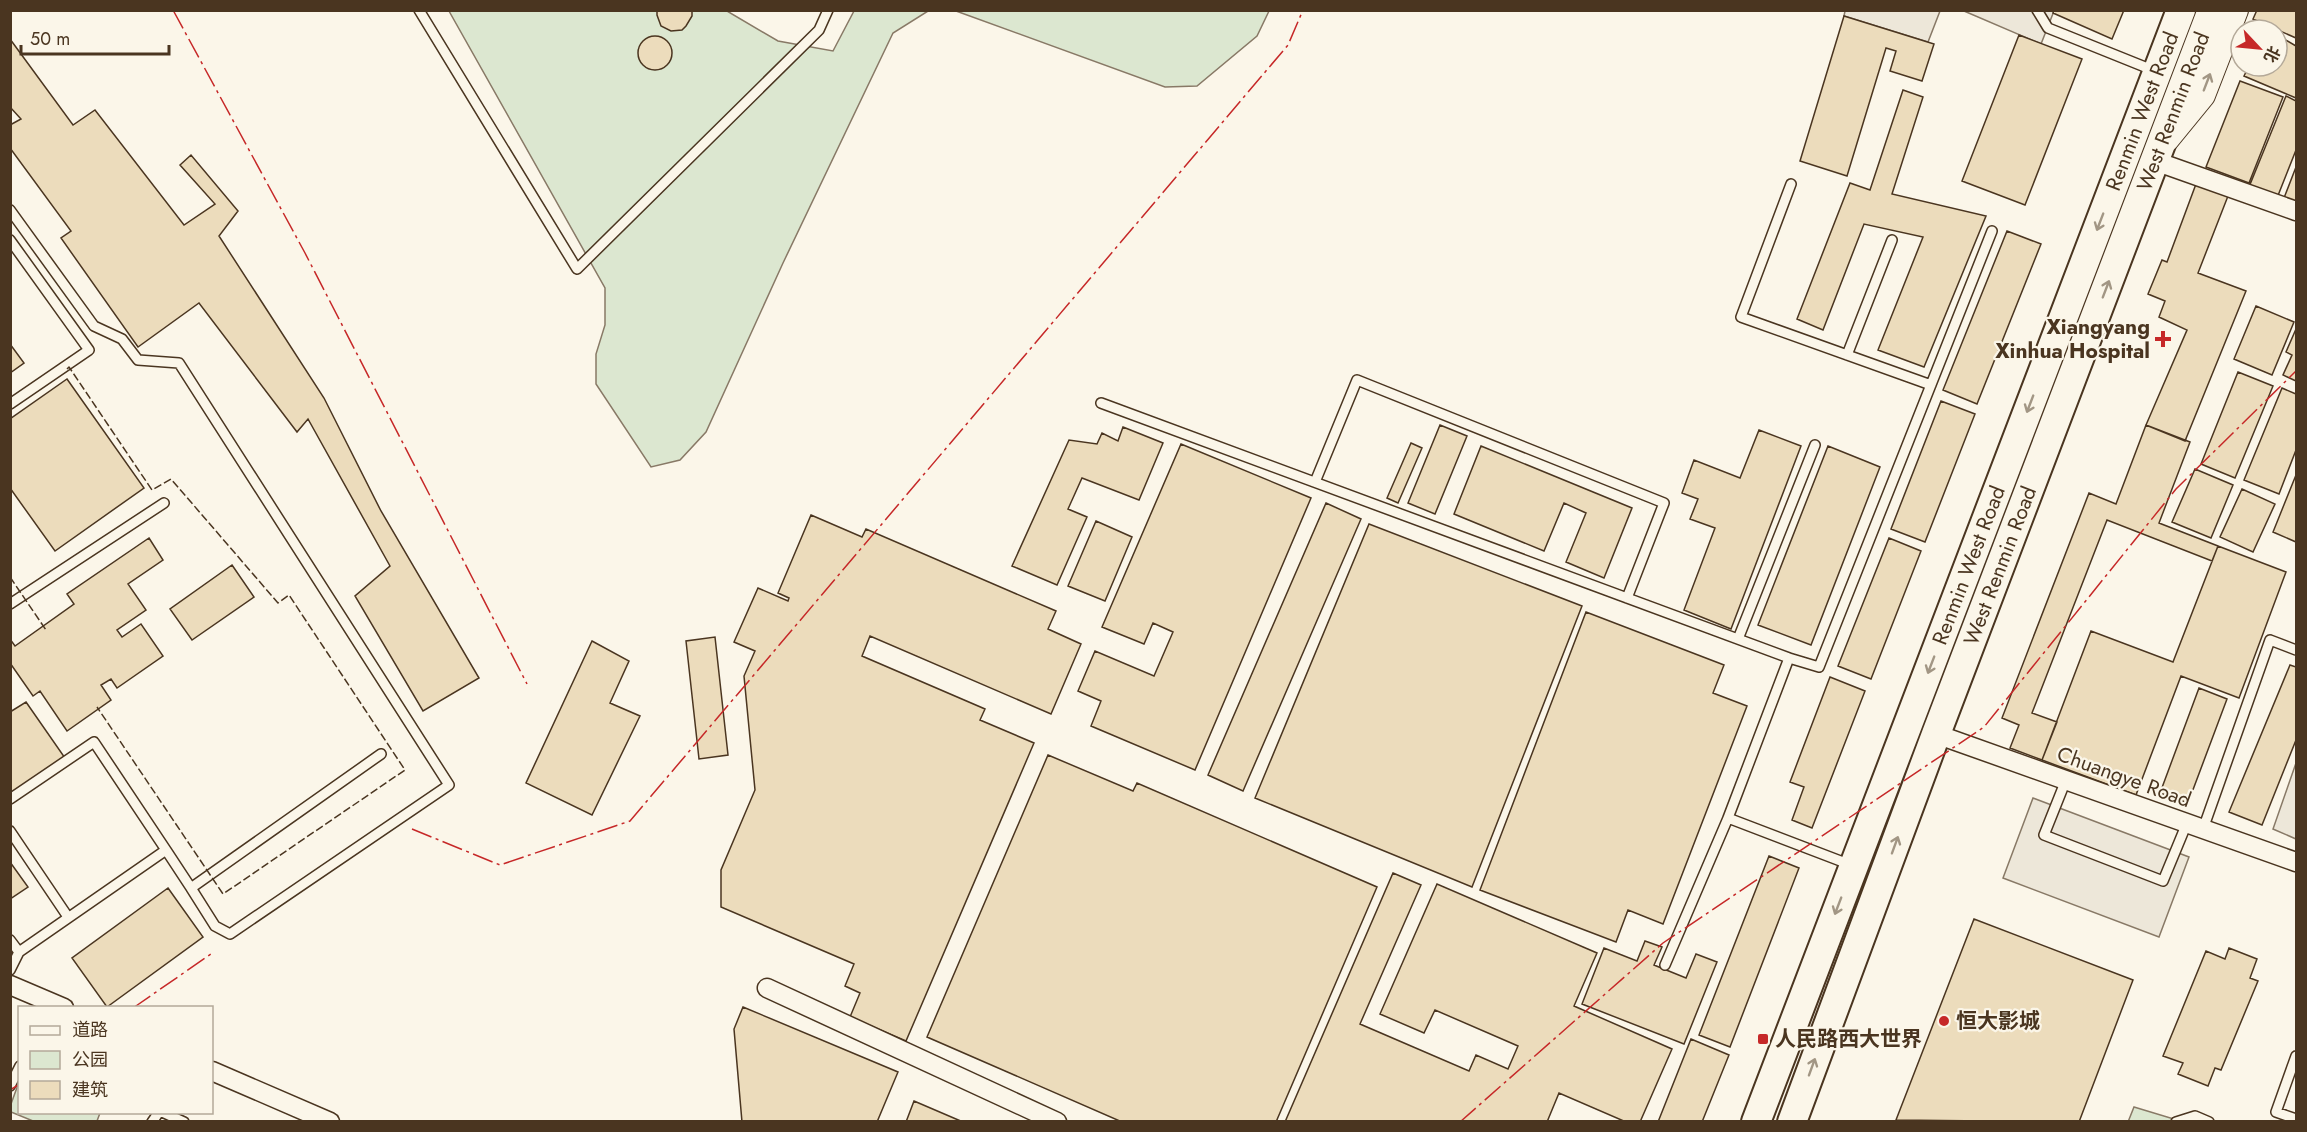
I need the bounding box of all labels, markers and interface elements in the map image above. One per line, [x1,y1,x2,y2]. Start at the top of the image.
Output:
scale bar [21,18,170,56]
north arrow [2229,18,2289,78]
text: 50 m [30,26,70,52]
street label: Renmin West Road [2098,28,2186,195]
street label: West Renmin Road [2129,28,2217,195]
text: 北 [2258,42,2286,67]
one-way arrow [2202,74,2213,92]
one-way arrow [2094,212,2105,231]
one-way arrow [2101,281,2112,299]
place label: Xiangyang Xinhua Hospital [1995,312,2150,366]
marker: Xiangyang Xinhua Hospital [2154,330,2172,348]
one-way arrow [2024,394,2035,413]
street label: Renmin West Road [1925,481,2013,649]
street label: West Renmin Road [1956,482,2044,649]
one-way arrow [1924,655,1935,673]
street label: Chuangye Road [2053,739,2195,815]
one-way arrow [1890,836,1901,854]
one-way arrow [1832,896,1843,914]
legend [18,1006,213,1114]
place label: 恒大影城 [1956,1006,2040,1036]
marker: 恒大影城 [1937,1014,1951,1028]
text: 道路 [72,1017,108,1043]
place label: 人民路西大世界 [1775,1024,1922,1054]
marker: 人民路西大世界 [1756,1032,1770,1046]
text: 公园 [72,1047,108,1073]
one-way arrow [1807,1058,1818,1077]
text: 建筑 [72,1077,108,1103]

